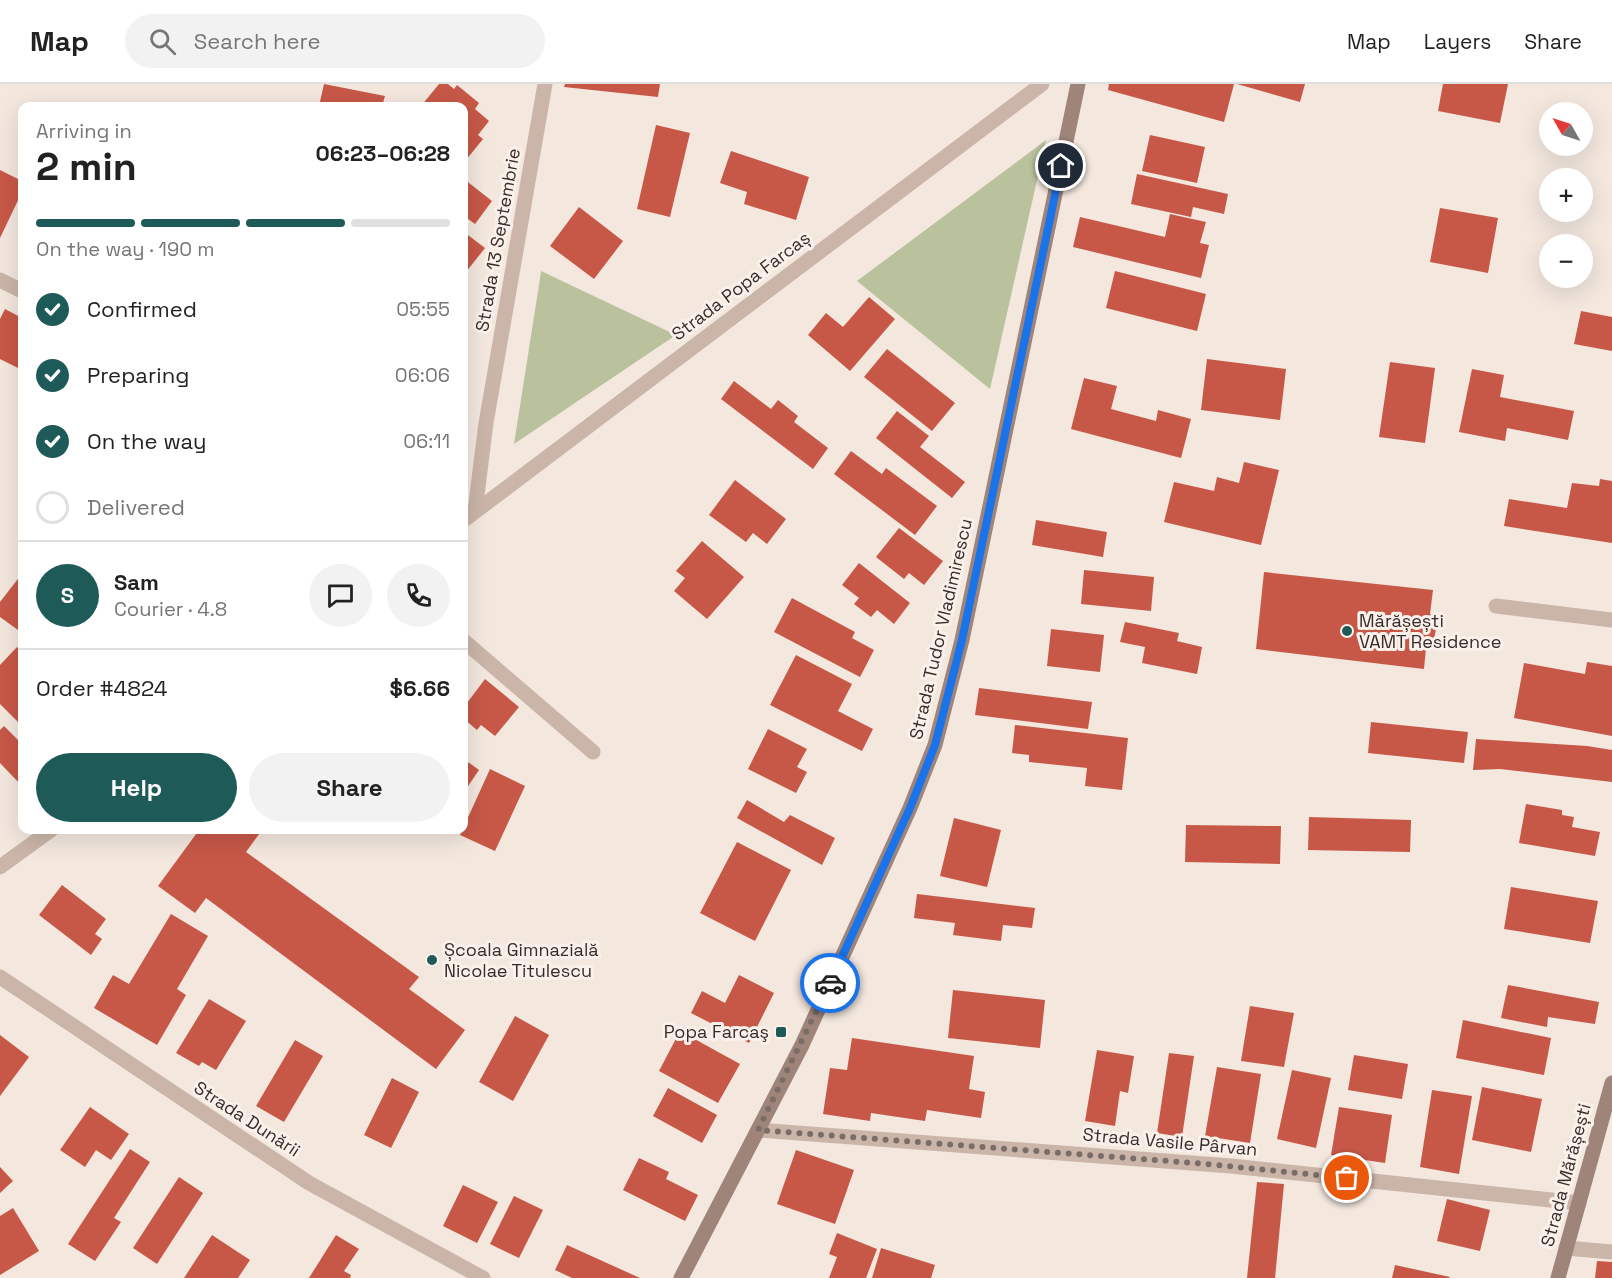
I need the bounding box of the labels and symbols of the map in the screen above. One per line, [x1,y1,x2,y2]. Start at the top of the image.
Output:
north arrow [1539,102,1593,156]
pin [1035,140,1086,191]
street label: Strada 13 Septembrie [470,146,525,333]
street label: Strada Popa Farcaș [667,226,815,345]
street label: Strada Tudor Vladimirescu [904,516,977,742]
place label: Mărășești VAMT Residence [1359,609,1501,653]
marker: Mărășești VAMT Residence [1340,624,1354,638]
place label: Școala Gimnazială Nicolae Titulescu [444,938,599,982]
marker: Școala Gimnazială Nicolae Titulescu [425,953,439,967]
courier [800,953,860,1013]
place label: Popa Farcaş [664,1020,769,1043]
marker: Popa Farcaş [774,1025,788,1039]
street label: Strada Dunării [190,1076,305,1162]
street label: Strada Mărășești [1535,1101,1596,1249]
street label: Strada Vasile Pârvan [1082,1122,1258,1161]
pin [1321,1152,1372,1203]

